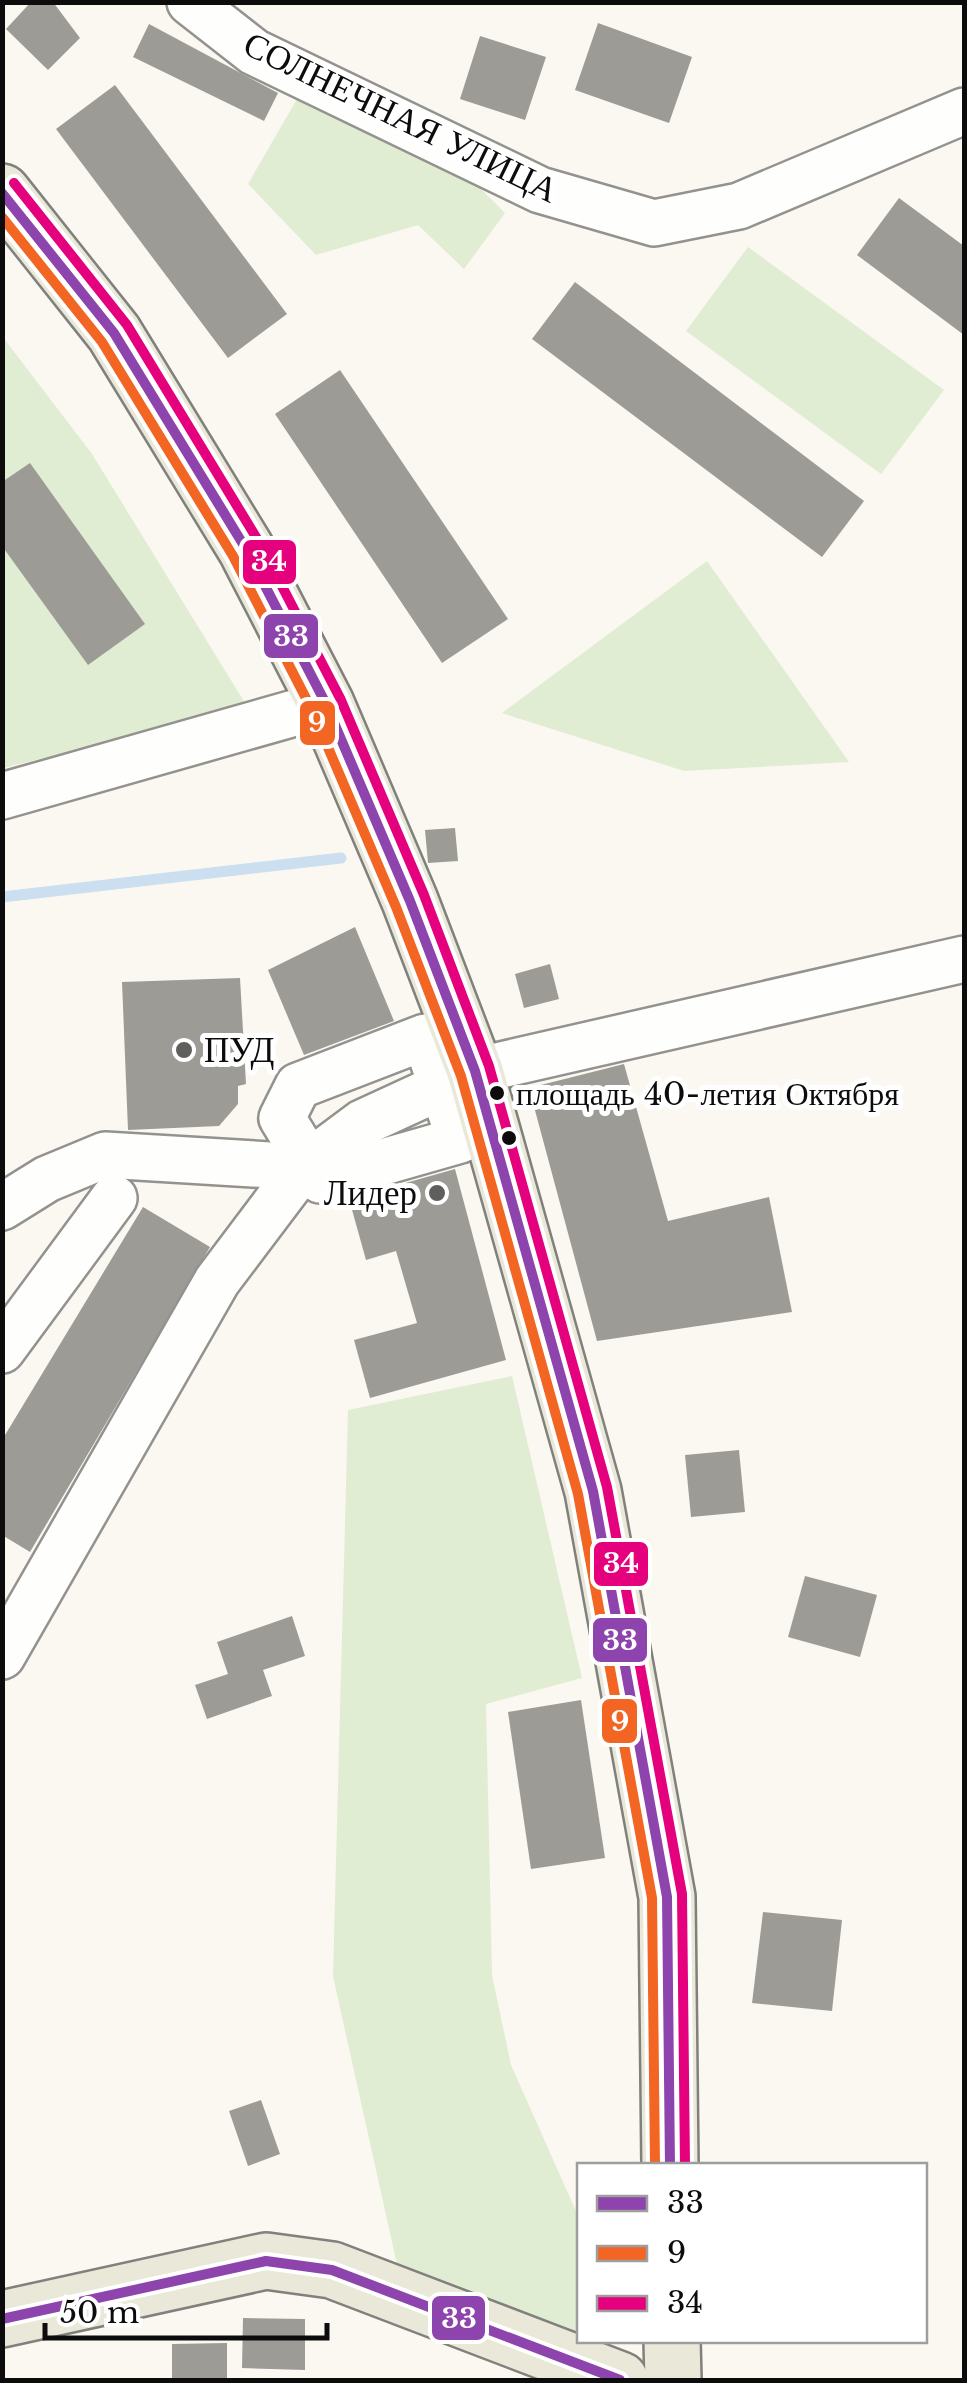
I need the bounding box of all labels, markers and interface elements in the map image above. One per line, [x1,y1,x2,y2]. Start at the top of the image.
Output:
street label: СОЛНЕЧНАЯ УЛИЦА [237,22,566,212]
line badge: 34 [241,538,298,586]
text: 34 [251,544,287,579]
line badge: 33 [262,612,320,660]
text: 33 [273,619,309,654]
line badge: 9 [298,699,337,747]
text: 9 [308,705,326,740]
place label: ПУД [204,1028,275,1071]
marker: ПУД [173,1039,195,1061]
place label: площадь 40-летия Октября [516,1074,899,1114]
marker: площадь 40-летия Октября [487,1083,507,1103]
unlabelled marker [499,1128,519,1148]
place label: Лидер [324,1171,417,1214]
marker: Лидер [426,1182,448,1204]
line badge: 34 [592,1540,650,1588]
text: 34 [603,1546,639,1581]
line badge: 33 [591,1616,649,1664]
text: 33 [602,1623,638,1658]
line badge: 9 [600,1697,639,1745]
text: 9 [611,1704,629,1739]
legend [577,2163,927,2343]
text: 33 [667,2184,704,2221]
text: 9 [667,2234,686,2271]
scale bar [45,2278,328,2340]
text: 34 [667,2284,703,2321]
text: 50 m [60,2294,139,2331]
line badge: 33 [430,2294,487,2342]
text: 33 [441,2301,477,2336]

